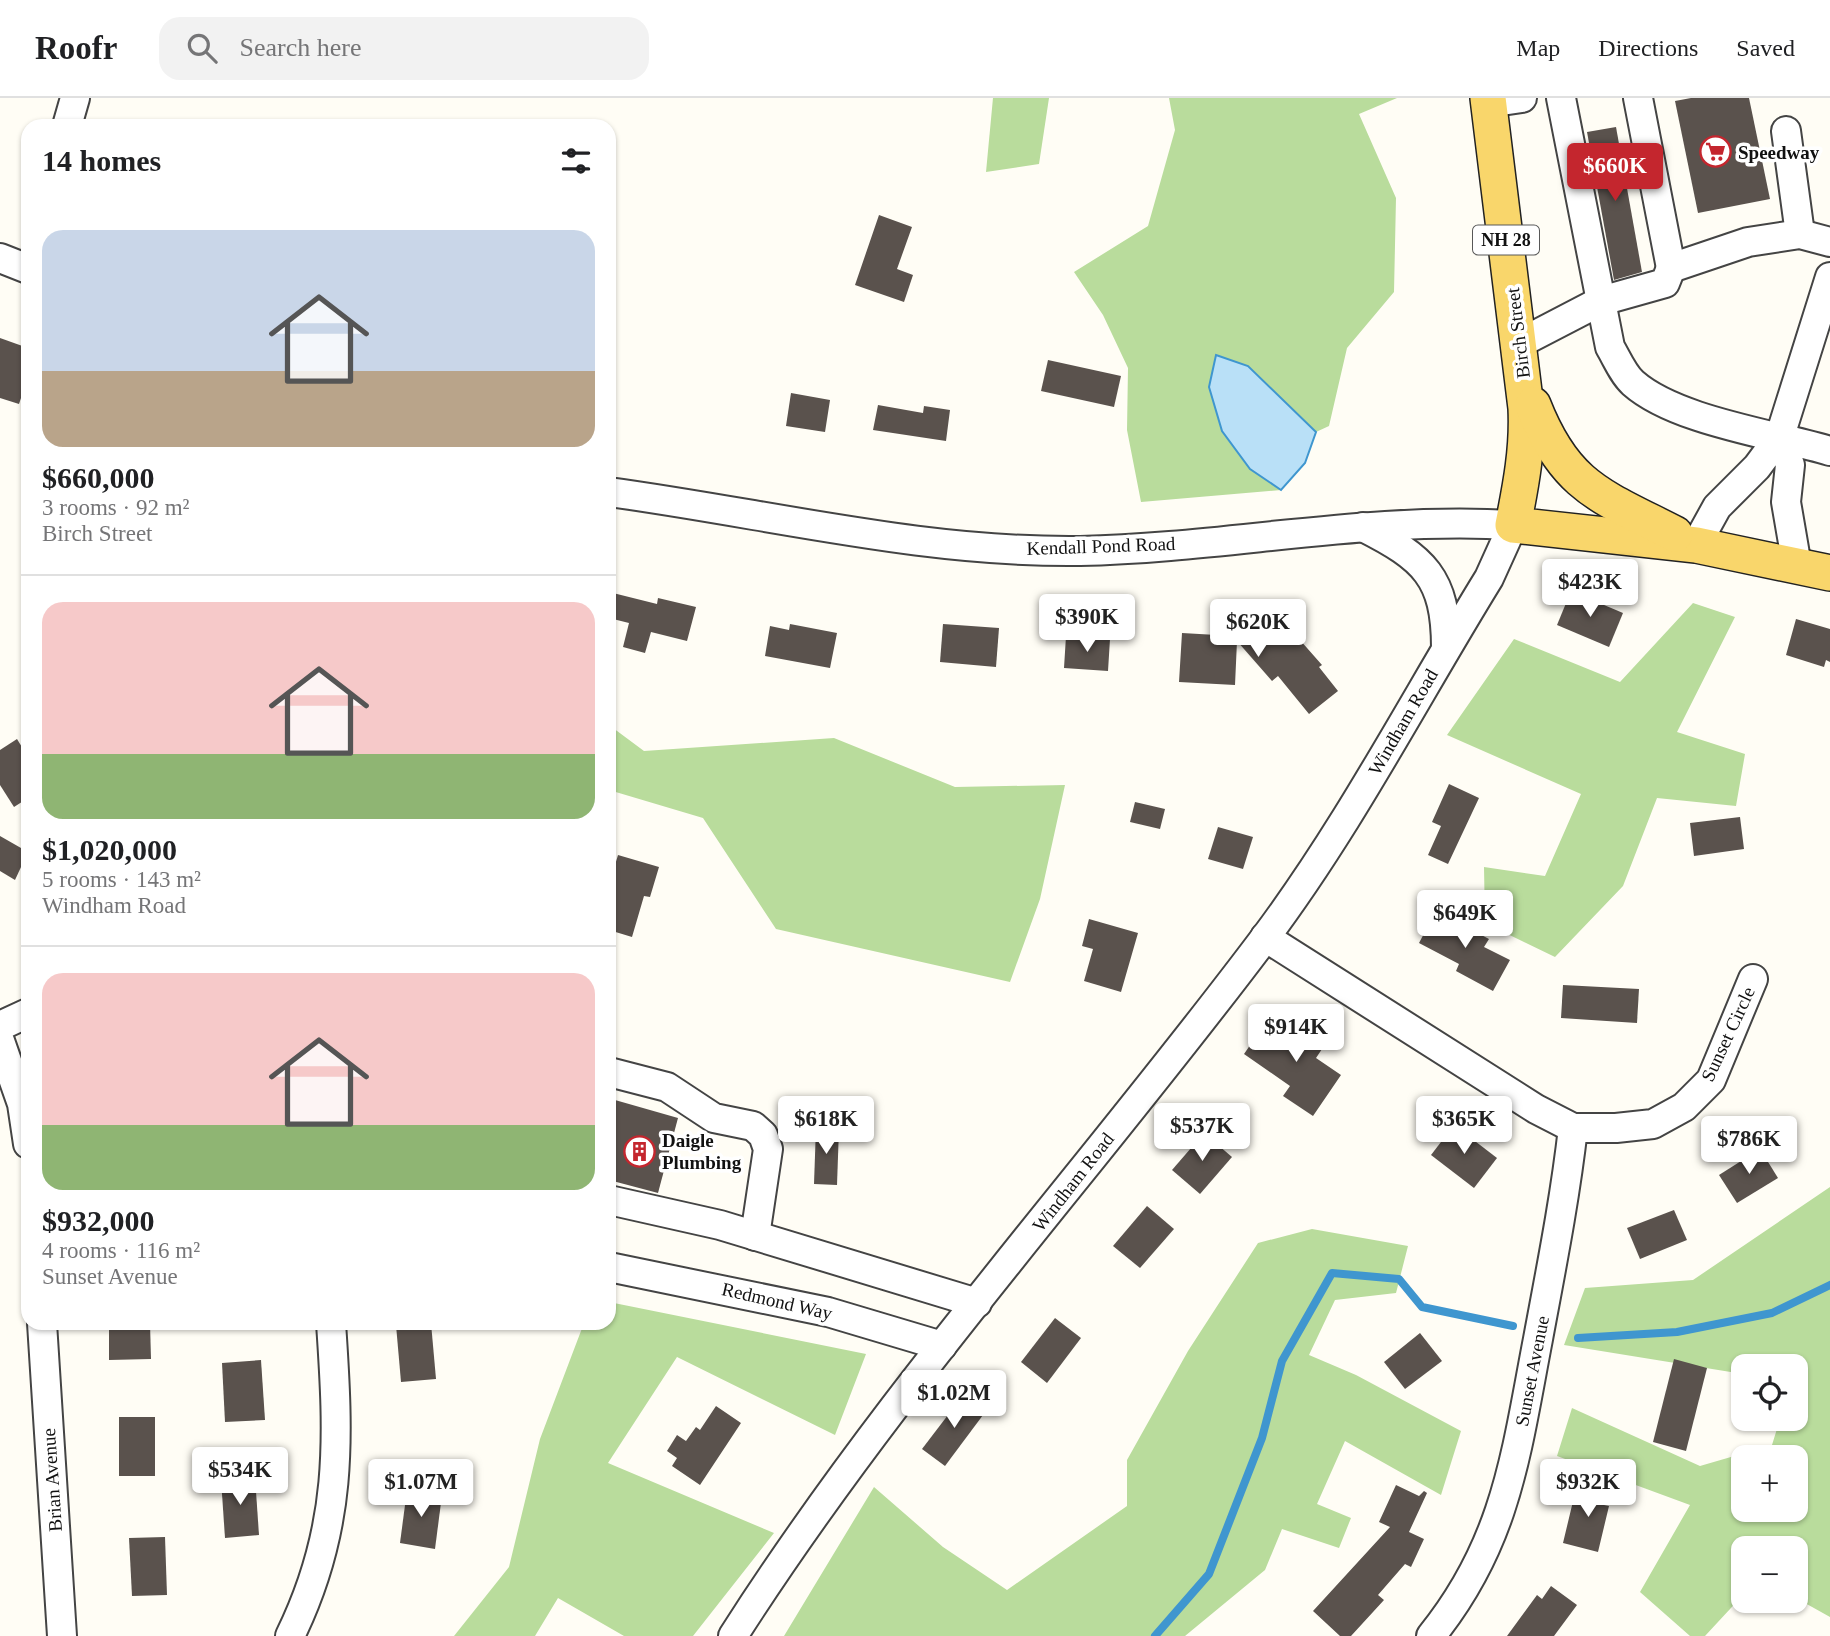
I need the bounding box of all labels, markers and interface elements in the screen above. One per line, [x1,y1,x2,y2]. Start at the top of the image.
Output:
search box [159,17,649,80]
icon: search [183,29,221,67]
text: Roofr [35,30,117,66]
text: Search here [239,33,361,62]
text: Map [1516,35,1560,61]
text: Directions [1598,35,1698,61]
text: Saved [1736,35,1795,61]
supermarket icon: Speedway [1698,135,1732,169]
icon: filters [557,142,595,180]
place label: Speedway [1738,142,1820,163]
text: 14 homes [42,144,161,177]
pin: $660K [1566,144,1664,203]
text: $660K [1583,153,1647,178]
road number: NH 28 [1473,225,1539,254]
icon: home [256,276,382,402]
street label: Birch Street [1502,286,1534,380]
text: $660,000 [42,461,155,494]
text: 3 rooms · 92 m² [42,495,189,520]
text: Birch Street [42,521,153,546]
street label: Kendall Pond Road [1026,533,1176,559]
pin: $423K [1541,560,1639,619]
text: $423K [1558,569,1622,594]
pin: $390K [1038,594,1136,654]
pin: $620K [1209,600,1307,659]
text: $390K [1055,604,1119,629]
text: $620K [1226,609,1290,634]
icon: home [256,648,382,774]
street label: Windham Road [1364,665,1442,779]
text: $1,020,000 [42,833,177,866]
text: 5 rooms · 143 m² [42,867,201,892]
pin: $649K [1416,890,1514,950]
text: Windham Road [42,893,186,918]
text: $649K [1433,900,1497,925]
street label: Sunset Circle [1697,983,1759,1085]
pin: $914K [1247,1004,1345,1064]
text: $914K [1264,1014,1328,1039]
icon: home [256,1019,382,1145]
pin: $618K [777,1096,875,1156]
pin: $365K [1415,1096,1513,1156]
pin: $537K [1153,1104,1251,1163]
text: $618K [794,1106,858,1131]
text: $365K [1432,1106,1496,1131]
text: $537K [1170,1113,1234,1138]
pin: $786K [1700,1116,1798,1176]
text: $786K [1717,1126,1781,1151]
street label: Windham Road [1028,1128,1118,1235]
place label: Daigle Plumbing [662,1130,742,1173]
building icon: Daigle Plumbing [622,1134,656,1168]
text: $932,000 [42,1204,155,1237]
text: 4 rooms · 116 m² [42,1238,200,1263]
text: Sunset Avenue [42,1264,178,1289]
street label: Redmond Way [720,1278,835,1324]
street label: Sunset Avenue [1511,1314,1553,1428]
map controls [1731,1354,1808,1613]
button: locate [1731,1354,1808,1431]
pin: $1.02M [897,1370,1011,1430]
text: $1.02M [917,1380,991,1405]
street label: Brian Avenue [38,1428,66,1532]
button: + [1731,1445,1808,1522]
pin: $534K [191,1448,289,1507]
text: $534K [208,1457,272,1482]
pin: $1.07M [364,1460,478,1519]
pin: $932K [1539,1460,1637,1519]
text: $1.07M [384,1469,458,1494]
text: $932K [1556,1469,1620,1494]
button: − [1731,1536,1808,1613]

